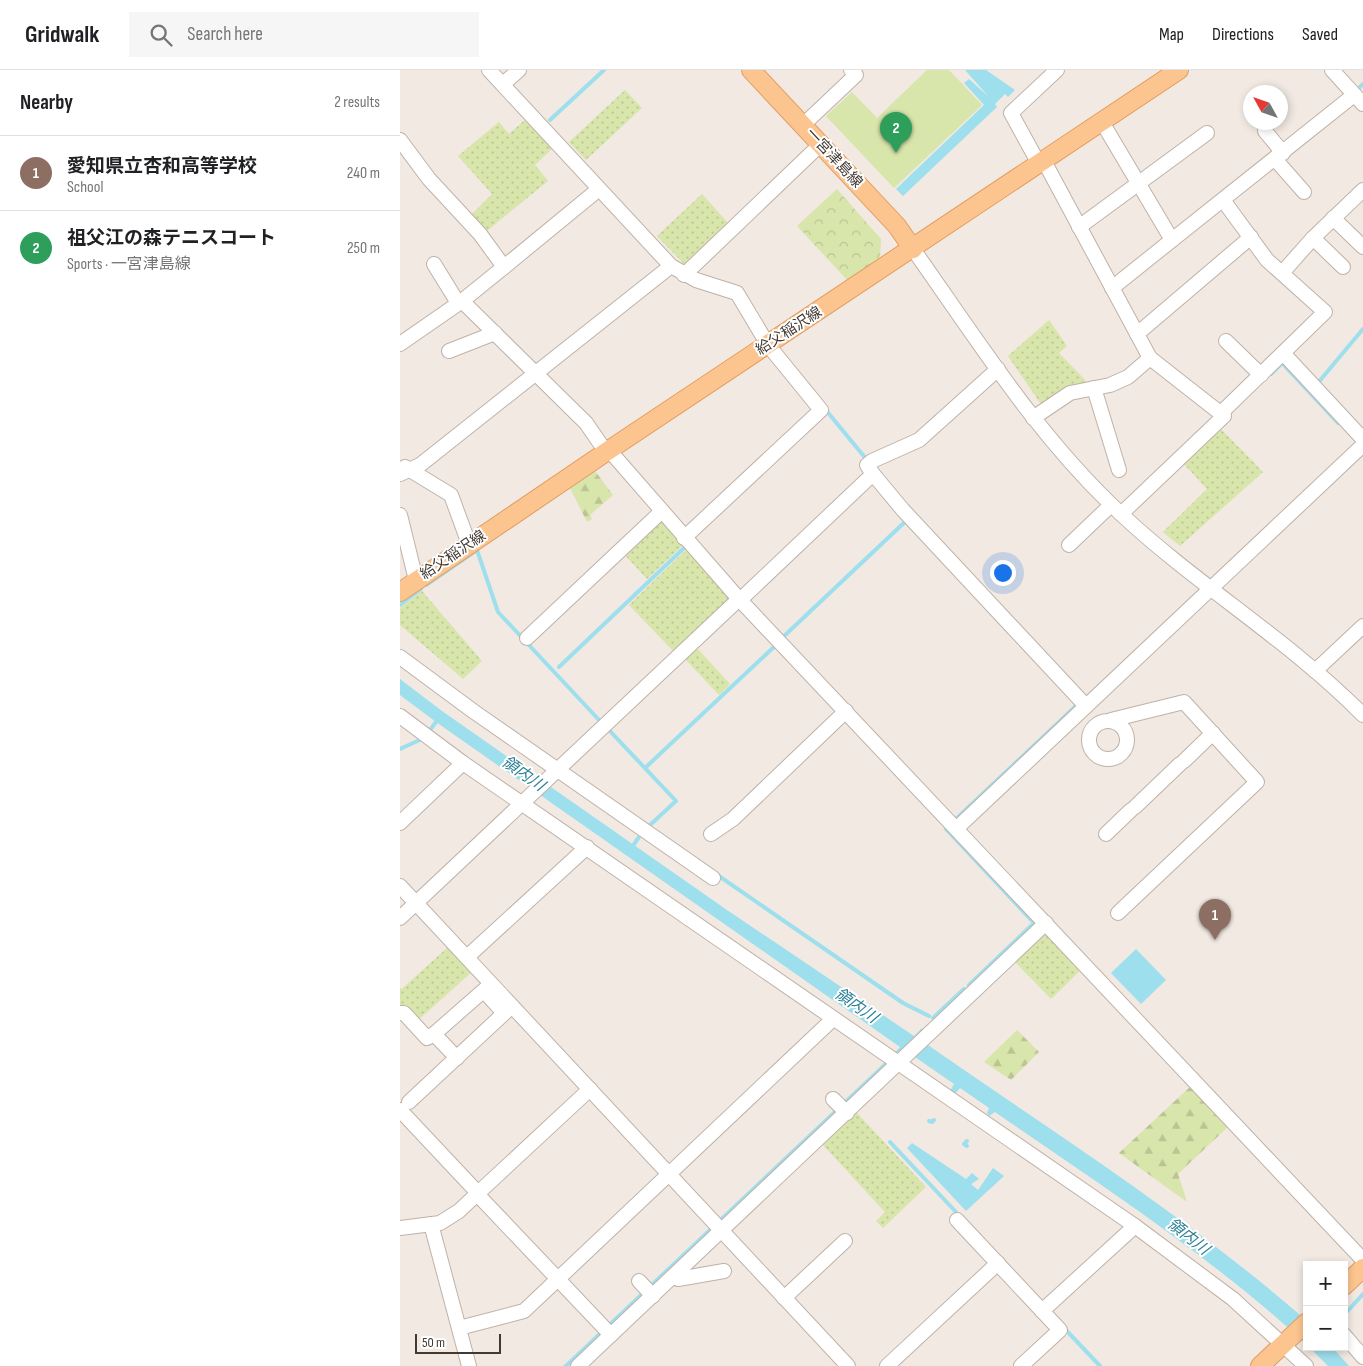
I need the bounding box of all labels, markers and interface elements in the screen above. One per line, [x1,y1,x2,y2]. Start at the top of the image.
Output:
search box [129,12,479,57]
text: Gridwalk [25,20,99,49]
icon: search [147,21,175,49]
text: Search here [187,23,263,46]
text: Map [1159,24,1184,45]
text: Directions [1212,24,1274,45]
text: Saved [1302,24,1338,45]
north arrow [1243,85,1288,130]
text: Nearby [20,90,73,115]
text: 2 results [334,93,380,112]
pin: 2 [880,112,912,153]
street label: 一宮津島線 [801,124,867,192]
text: 愛知県立杏和高等学校 [67,155,257,178]
text: 1 [33,164,39,183]
text: 240 m [347,164,380,183]
text: School [67,178,103,197]
text: 祖父江の森テニスコート [67,227,276,250]
text: 2 [32,239,40,258]
text: 250 m [347,239,380,258]
text: Sports · 一宮津島線 [67,255,191,274]
street label: 給父稲沢線 [752,303,826,359]
street label: 給父稲沢線 [417,526,489,584]
your location [990,560,1016,586]
water label: 領内川 [498,752,550,797]
pin: 1 [1199,899,1231,940]
water label: 領内川 [831,984,883,1029]
water label: 領内川 [1163,1215,1214,1260]
map controls [1303,1261,1348,1351]
button: + [1303,1261,1348,1306]
button: − [1303,1306,1348,1351]
scale bar [415,1331,501,1354]
text: 50 m [422,1334,445,1351]

